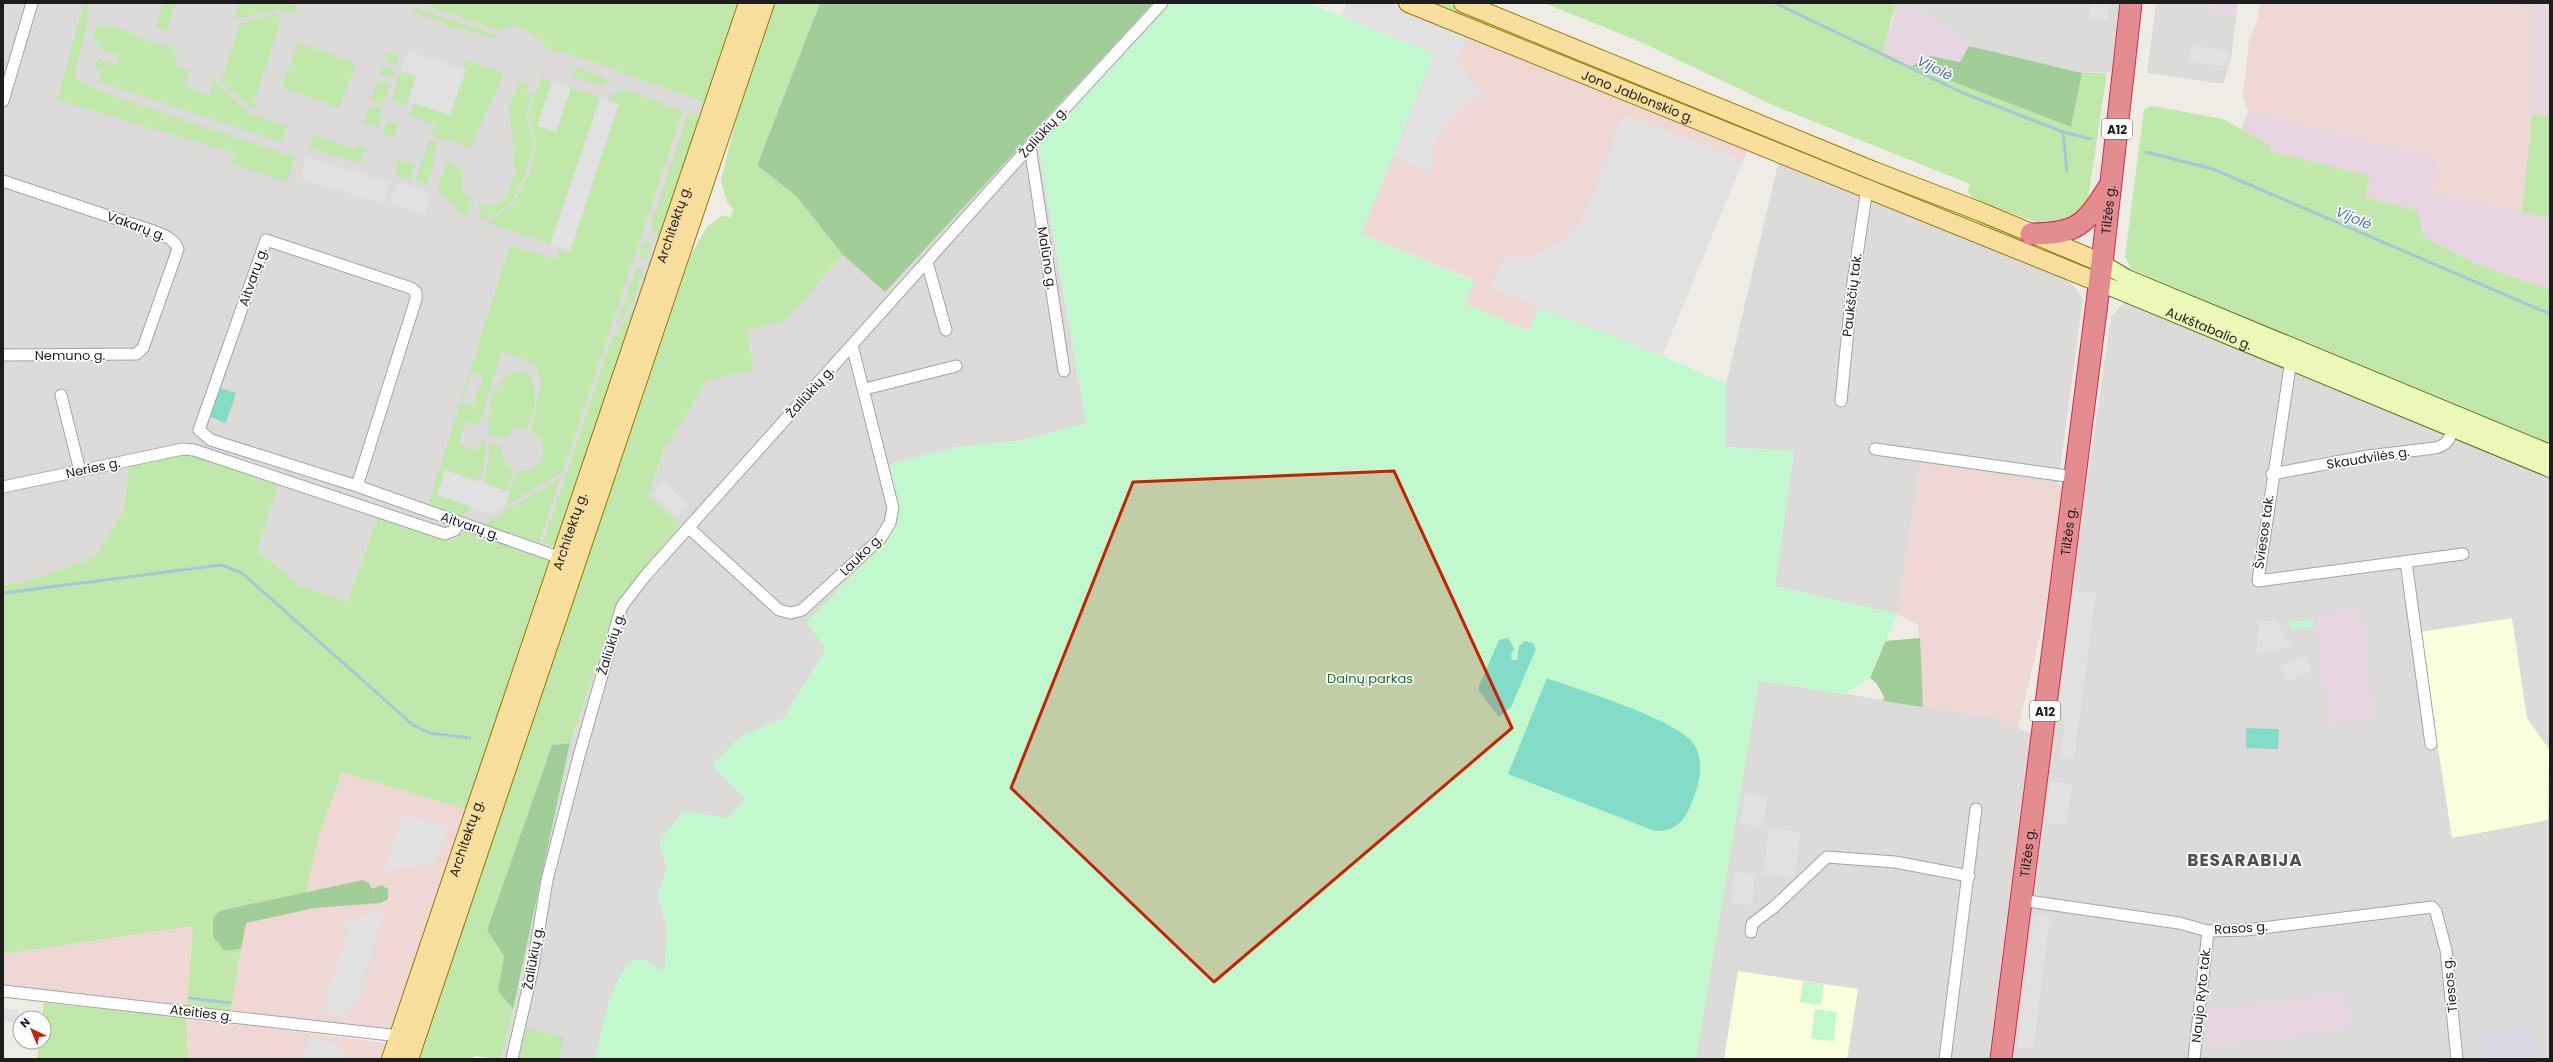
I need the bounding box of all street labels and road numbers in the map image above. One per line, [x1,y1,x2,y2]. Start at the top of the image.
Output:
street label: Jono Jablonskio g. [1579,65,1697,127]
street label: Žaliūkių g. [1015,102,1072,162]
road number: A12 [2102,119,2132,139]
street label: Architektų g. [651,183,695,266]
street label: Tilžės g. [2096,184,2120,235]
street label: Vakarų g. [104,207,168,245]
street label: Malūno g. [1033,225,1061,291]
street label: Aitvarų g. [234,245,272,309]
street label: Paukščių tak. [1837,252,1867,338]
street label: Aukštabalio g. [2163,302,2255,354]
street label: Nemuno g. [35,346,106,365]
street label: Žaliūkių g. [782,362,839,422]
street label: Skaudvilės g. [2325,442,2411,474]
street label: Neries g. [64,453,122,483]
street label: Architektų g. [547,490,591,573]
street label: Šviesos tak. [2249,494,2279,570]
street label: Tilžės g. [2055,505,2081,557]
street label: Aitvarų g. [438,507,502,545]
street label: Lauko g. [835,530,887,580]
street label: Žaliūkių g. [593,610,629,677]
road number: A12 [2030,701,2060,721]
street label: Architektų g. [444,797,488,880]
street label: Tilžės g. [2015,827,2040,878]
street label: Rasos g. [2214,917,2269,939]
street label: Žaliūkių g. [518,925,548,991]
street label: Naujo Ryto tak. [2187,946,2215,1044]
street label: Tiesos g. [2438,956,2462,1013]
street label: Ateities g. [169,1000,233,1026]

